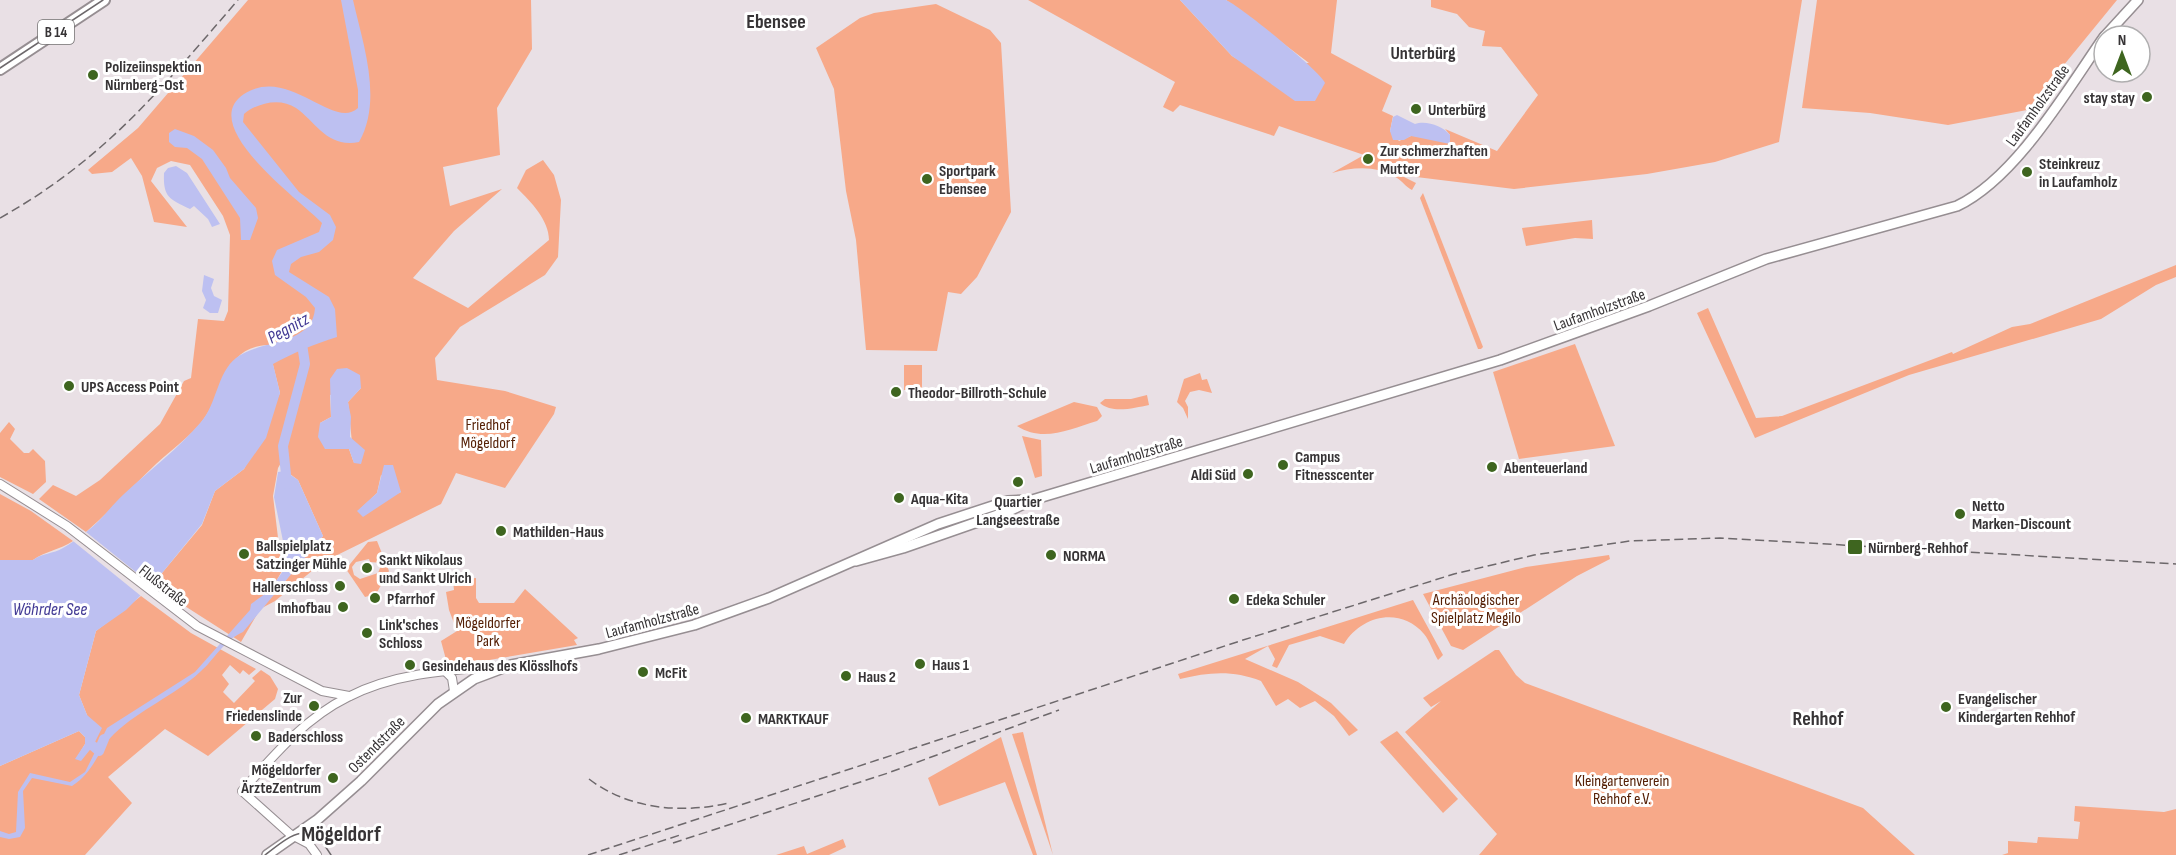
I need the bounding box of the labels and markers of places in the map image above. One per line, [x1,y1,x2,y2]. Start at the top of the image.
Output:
place label: Polizeiinspektion Nürnberg-Ost [105,58,202,95]
marker: Polizeiinspektion Nürnberg-Ost [86,68,100,82]
place label: stay stay [2084,89,2135,108]
marker: stay stay [2140,90,2154,104]
place label: Unterbürg [1428,101,1486,120]
marker: Unterbürg [1409,102,1423,116]
place label: Zur schmerzhaften Mutter [1380,142,1488,179]
marker: Zur schmerzhaften Mutter [1361,152,1375,166]
place label: Steinkreuz in Laufamholz [2039,155,2117,192]
place label: Sportpark Ebensee [939,162,996,199]
marker: Steinkreuz in Laufamholz [2020,165,2034,179]
marker: Sportpark Ebensee [920,172,934,186]
place label: UPS Access Point [81,378,179,397]
marker: UPS Access Point [62,379,76,393]
place label: Theodor-Billroth-Schule [908,384,1047,403]
marker: Theodor-Billroth-Schule [889,385,903,399]
place label: Campus Fitnesscenter [1295,448,1374,485]
marker: Campus Fitnesscenter [1276,458,1290,472]
place label: Abenteuerland [1503,459,1587,478]
marker: Abenteuerland [1485,460,1499,474]
place label: Aldi Süd [1190,466,1236,485]
marker: Aldi Süd [1241,467,1255,481]
marker: Quartier Langseestraße [1011,475,1025,489]
place label: Aqua-Kita [910,490,968,509]
marker: Aqua-Kita [892,491,906,505]
place label: Quartier Langseestraße [976,493,1060,530]
place label: Netto Marken-Discount [1972,497,2071,534]
marker: Netto Marken-Discount [1953,507,1967,521]
place label: Mathilden-Haus [513,523,604,542]
marker: Mathilden-Haus [494,524,508,538]
place label: Ballspielplatz Satzinger Mühle [256,537,347,574]
marker: Nürnberg-Rehhof [1846,538,1864,556]
place label: Nürnberg-Rehhof [1868,539,1969,558]
marker: Ballspielplatz Satzinger Mühle [237,547,251,561]
place label: NORMA [1063,547,1106,566]
marker: NORMA [1044,548,1058,562]
place label: Sankt Nikolaus und Sankt Ulrich [379,551,472,588]
marker: Sankt Nikolaus und Sankt Ulrich [360,561,374,575]
place label: Hallerschloss [252,578,328,597]
marker: Hallerschloss [333,579,347,593]
place label: Pfarrhof [387,590,436,609]
marker: Pfarrhof [368,591,382,605]
place label: Edeka Schuler [1246,591,1326,610]
marker: Edeka Schuler [1227,592,1241,606]
place label: Imhofbau [277,599,331,618]
marker: Imhofbau [336,600,350,614]
place label: Link'sches Schloss [379,616,438,653]
marker: Link'sches Schloss [360,626,374,640]
place label: Haus 1 [932,656,970,675]
place label: Gesindehaus des Klösslhofs [422,657,578,676]
marker: Haus 1 [913,657,927,671]
marker: Gesindehaus des Klösslhofs [403,658,417,672]
place label: McFit [655,664,687,683]
marker: McFit [636,665,650,679]
place label: Haus 2 [858,668,896,687]
marker: Haus 2 [839,669,853,683]
place label: Zur Friedenslinde [226,689,302,726]
place label: Evangelischer Kindergarten Rehhof [1958,690,2076,727]
marker: Zur Friedenslinde [307,699,321,713]
marker: Evangelischer Kindergarten Rehhof [1939,700,1953,714]
place label: MARKTKAUF [758,710,829,729]
marker: MARKTKAUF [739,711,753,725]
place label: Baderschloss [268,728,343,747]
marker: Baderschloss [249,729,263,743]
place label: Mögeldorfer ÄrzteZentrum [240,761,321,798]
marker: Mögeldorfer ÄrzteZentrum [326,771,340,785]

